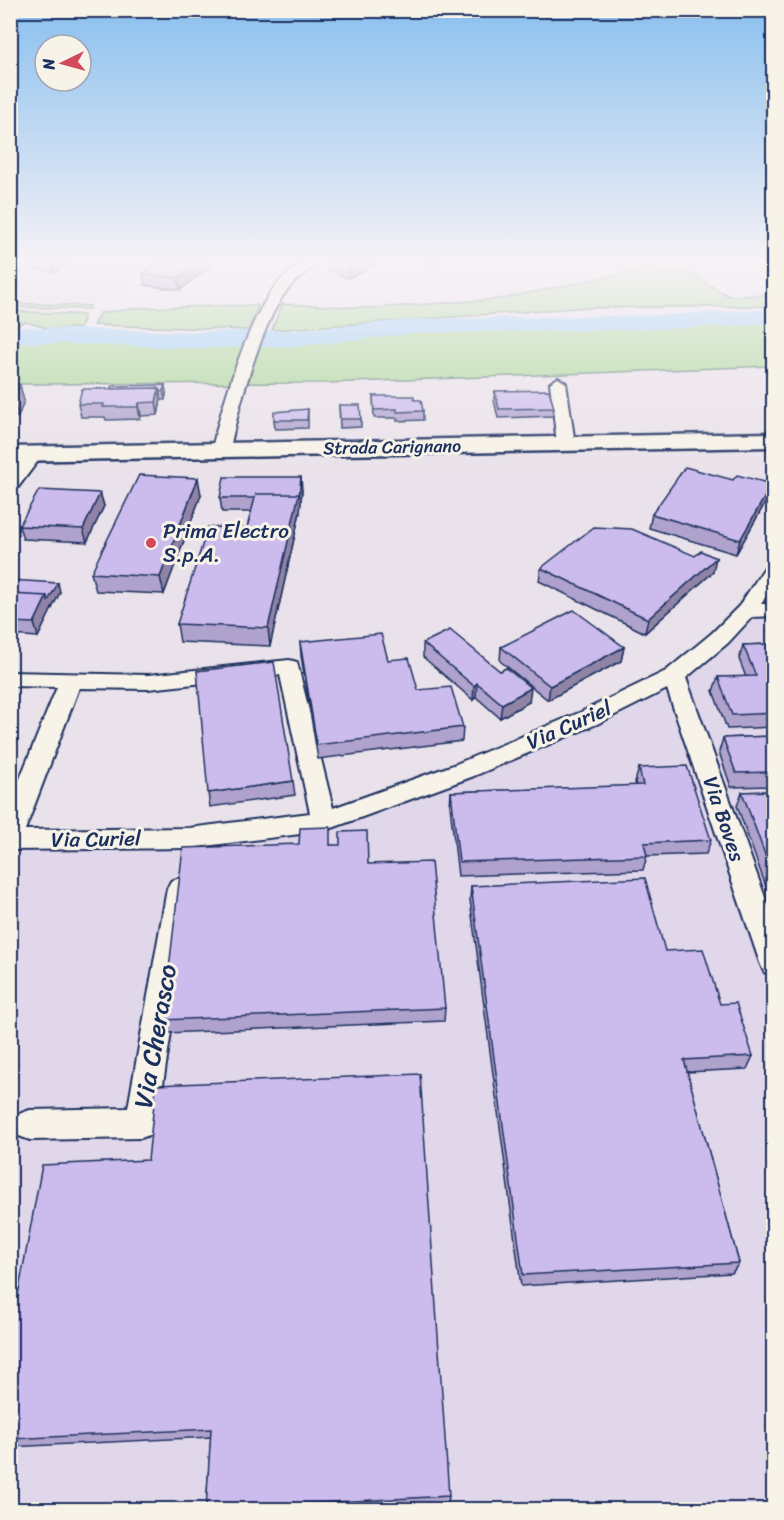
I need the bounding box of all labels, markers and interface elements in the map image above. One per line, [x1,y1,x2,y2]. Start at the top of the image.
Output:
north arrow [33,33,93,93]
text: N [34,57,64,72]
street label: Strada Carignano [323,430,461,464]
place label: Prima Electro S.p.A. [163,512,289,574]
marker: Prima Electro S.p.A. [144,536,158,550]
street label: Via Curiel [520,689,619,761]
street label: Via Boves [692,771,756,867]
street label: Via Curiel [51,819,142,859]
street label: Via Cherasco [120,960,190,1112]

